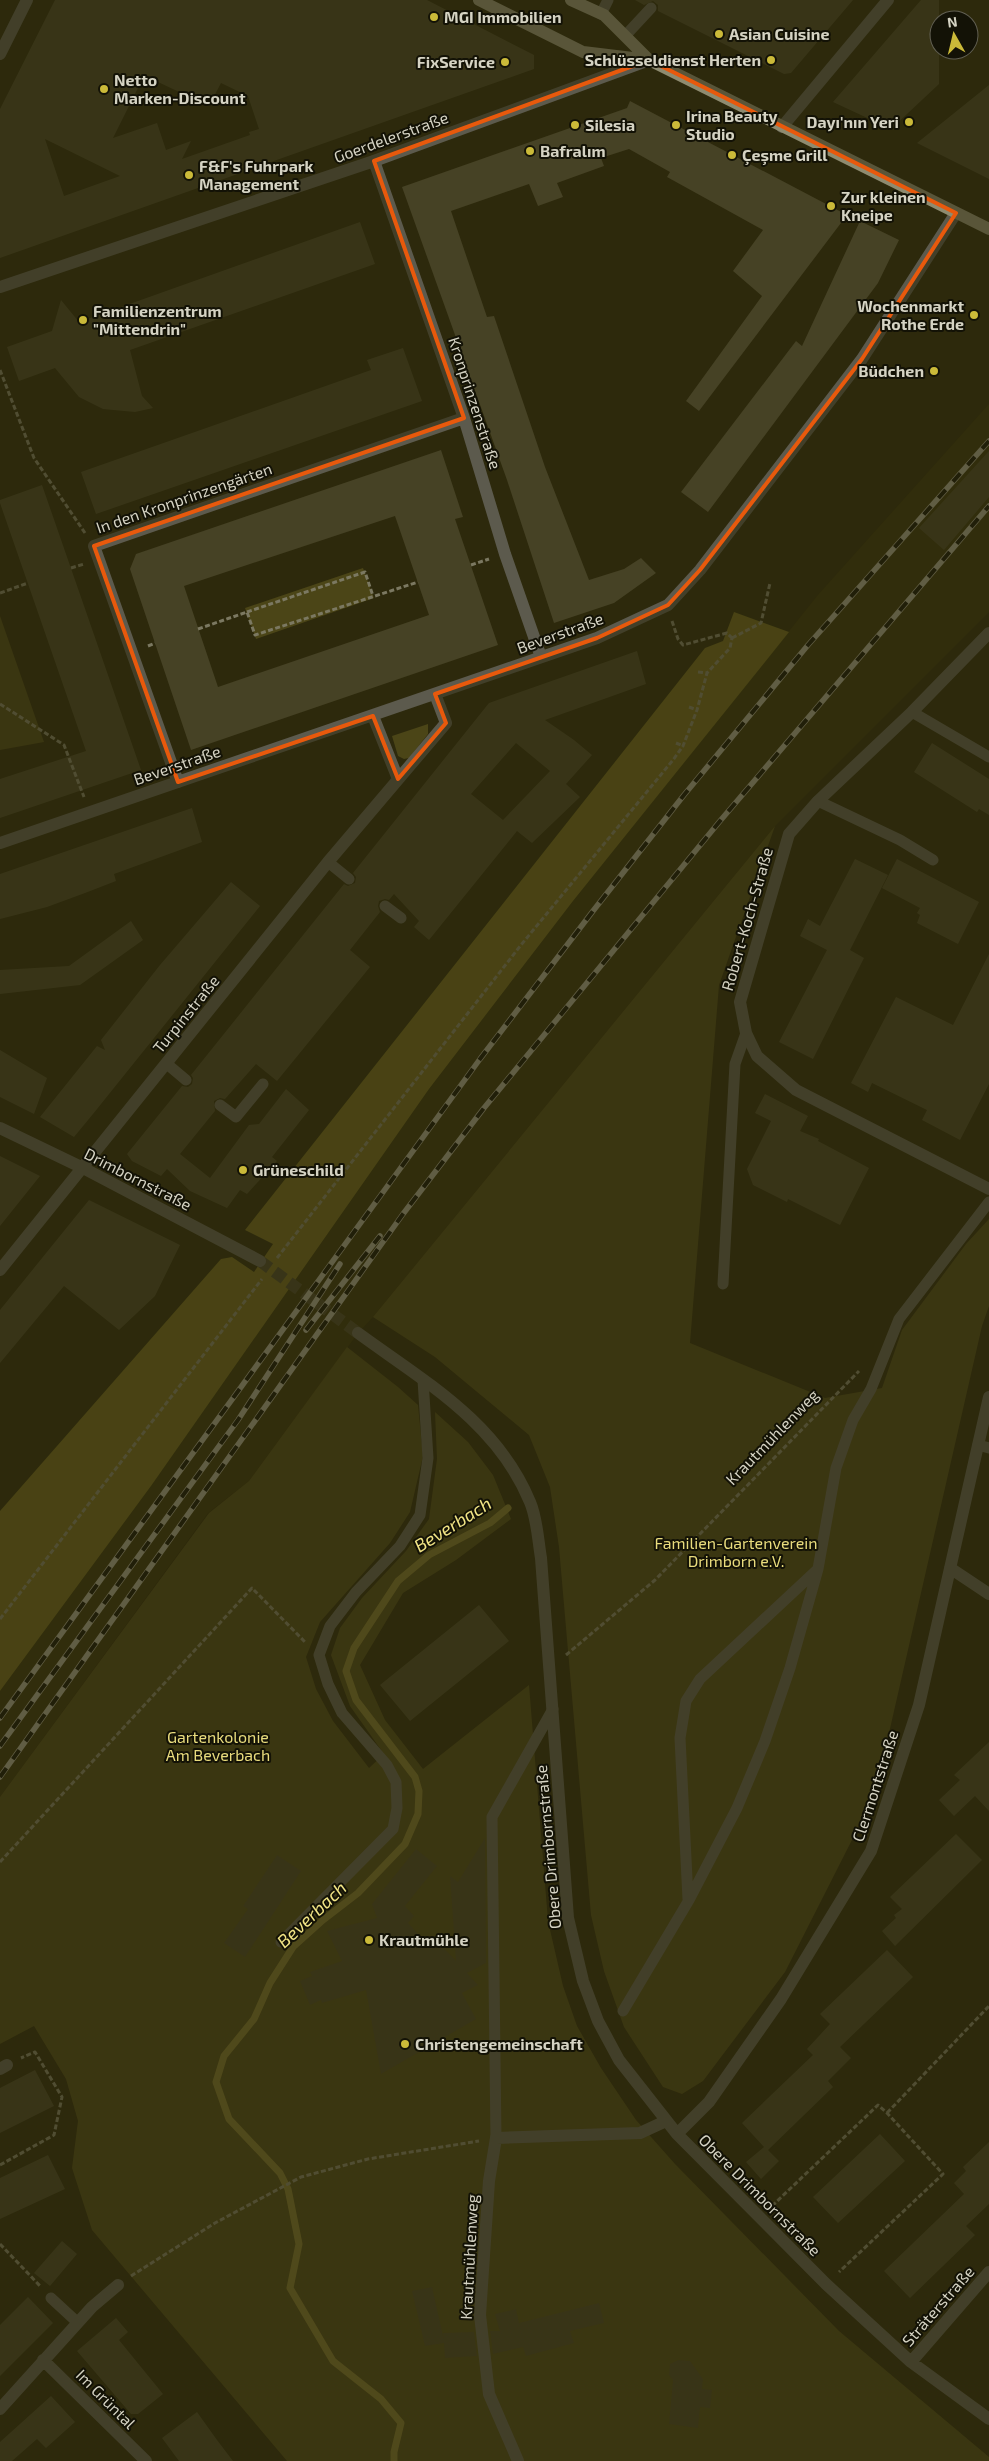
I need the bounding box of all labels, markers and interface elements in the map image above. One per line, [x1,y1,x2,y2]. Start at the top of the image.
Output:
place label: MGI Immobilien [444,7,562,26]
north arrow [929,10,979,60]
marker: MGI Immobilien [428,11,440,23]
text: N [946,13,958,31]
place label: Asian Cuisine [729,24,829,43]
marker: Asian Cuisine [713,28,725,40]
place label: Schlüsseldienst Herten [585,50,761,69]
place label: FixService [417,52,495,71]
marker: Schlüsseldienst Herten [765,54,777,66]
marker: FixService [499,56,511,68]
place label: Netto Marken-Discount [114,70,246,107]
marker: Netto Marken-Discount [98,83,110,95]
place label: Irina Beauty Studio [686,106,778,143]
street label: Goerdelerstraße [331,107,451,166]
place label: Dayı'nın Yeri [807,112,899,132]
place label: Silesia [585,115,635,134]
marker: Dayı'nın Yeri [903,116,915,128]
marker: Silesia [569,119,581,131]
marker: Irina Beauty Studio [670,119,682,131]
place label: Bafralım [540,141,606,160]
marker: Bafralım [524,145,536,157]
place label: Çeşme Grill [742,145,828,166]
marker: Çeşme Grill [726,149,738,161]
place label: F&F's Fuhrpark Management [199,156,314,193]
marker: F&F's Fuhrpark Management [183,169,195,181]
place label: Zur kleinen Kneipe [841,187,926,224]
marker: Zur kleinen Kneipe [825,200,837,212]
place label: Wochenmarkt Rothe Erde [857,296,964,333]
place label: Familienzentrum "Mittendrin" [93,301,222,338]
marker: Wochenmarkt Rothe Erde [968,309,980,321]
marker: Familienzentrum "Mittendrin" [77,314,89,326]
street label: Kronprinzenstraße [445,334,506,471]
place label: Büdchen [858,361,924,380]
marker: Büdchen [928,365,940,377]
street label: In den Kronprinzengärten [93,458,274,537]
street label: Beverstraße [514,608,606,657]
street label: Beverstraße [131,741,223,788]
street label: Robert-Koch-Straße [717,845,776,993]
street label: Turpinstraße [148,971,223,1056]
street label: Drimbornstraße [81,1143,195,1214]
place label: Grüneschild [253,1160,344,1179]
marker: Grüneschild [237,1164,249,1176]
street label: Krautmühlenweg [721,1385,822,1488]
water label: Beverbach [410,1492,495,1557]
park label: Familien-Gartenverein Drimborn e.V. [654,1533,818,1570]
park label: Gartenkolonie Am Beverbach [166,1727,270,1764]
street label: Clermontstraße [848,1728,902,1844]
street label: Obere Drimbornstraße [531,1764,564,1930]
water label: Beverbach [272,1877,351,1952]
place label: Krautmühle [379,1930,469,1949]
marker: Krautmühle [363,1934,375,1946]
place label: Christengemeinschaft [415,2034,583,2053]
marker: Christengemeinschaft [399,2038,411,2050]
street label: Obere Drimbornstraße [695,2130,825,2260]
street label: Krautmühlenweg [456,2194,481,2320]
street label: Sträterstraße [898,2262,978,2350]
street label: Im Grüntal [73,2365,140,2433]

